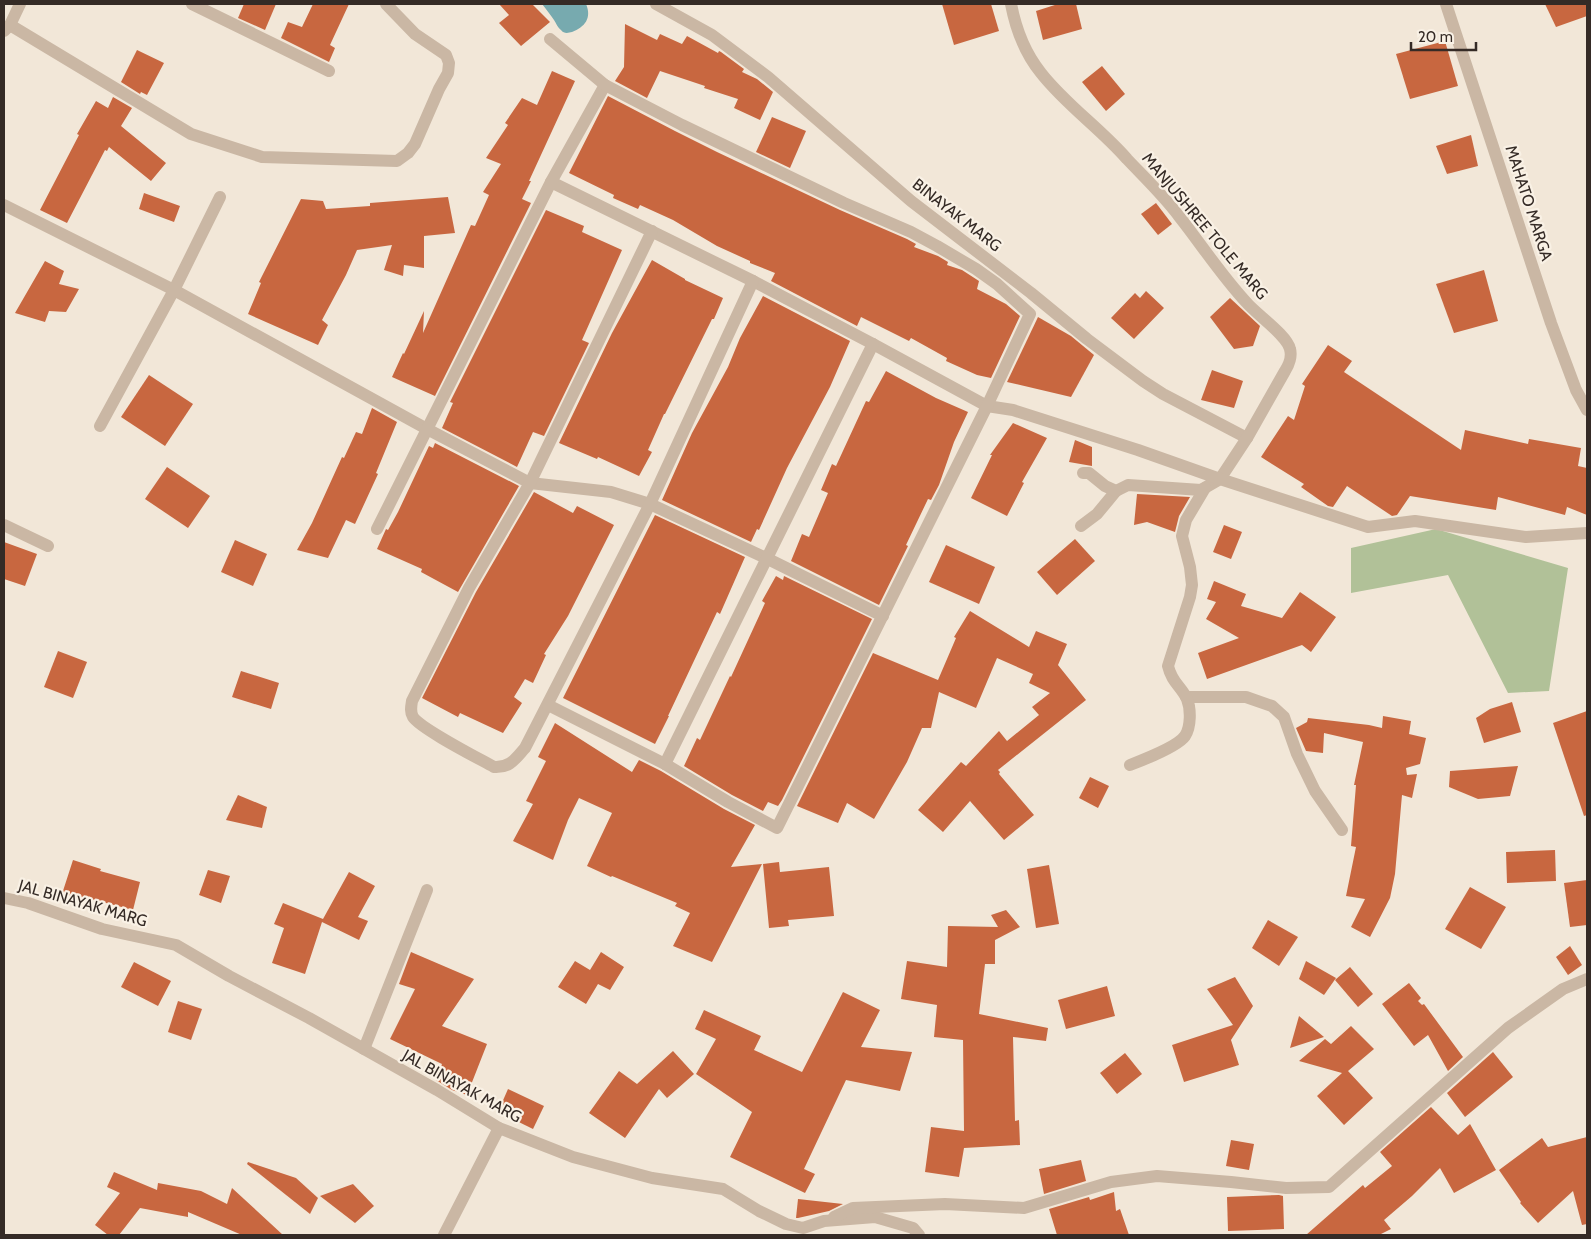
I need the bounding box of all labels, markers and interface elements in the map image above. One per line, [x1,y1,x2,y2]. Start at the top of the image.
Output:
scale bar [1411,20,1476,52]
text: 20 m [1418,28,1453,46]
street label: MAHATO MARGA [1501,143,1557,263]
street label: MANJUSHREE TOLE MARG [1138,149,1272,303]
street label: BINAYAK MARG [909,174,1005,256]
street label: JAL BINAYAK MARG [15,875,150,930]
street label: JAL BINAYAK MARG [398,1045,525,1127]

